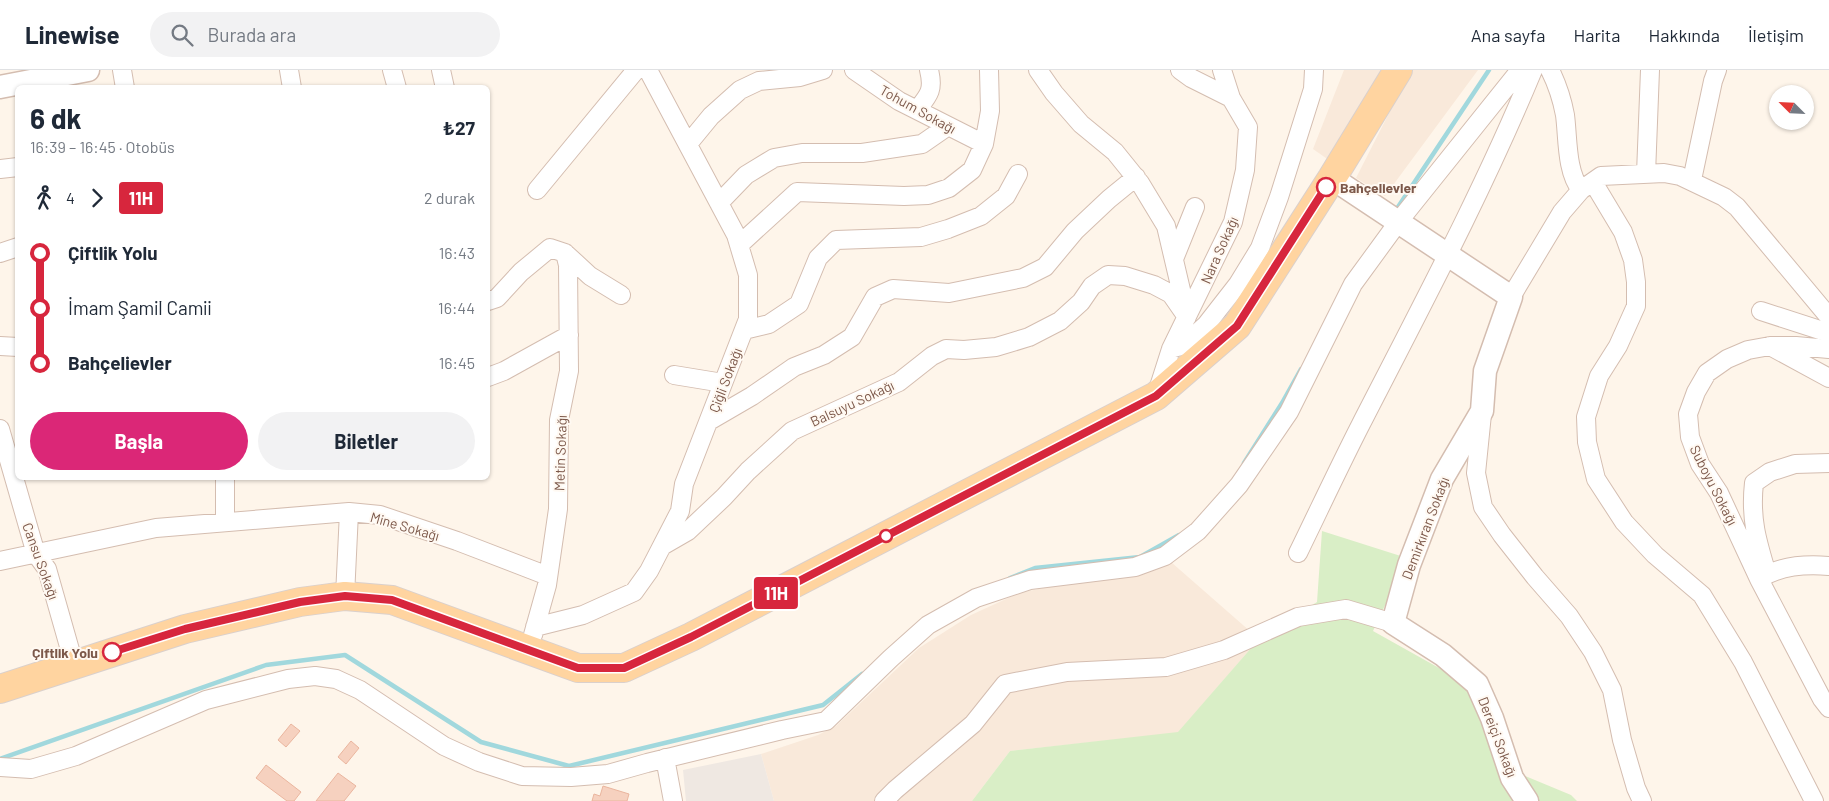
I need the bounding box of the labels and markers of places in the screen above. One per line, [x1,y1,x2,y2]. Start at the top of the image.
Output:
marker: Bahçelievler [1316,177,1336,197]
place label: Bahçelievler [1340,179,1417,196]
unlabelled marker [879,529,893,543]
marker: Çiftlik Yolu [102,642,122,662]
place label: Çiftlik Yolu [32,644,98,661]

